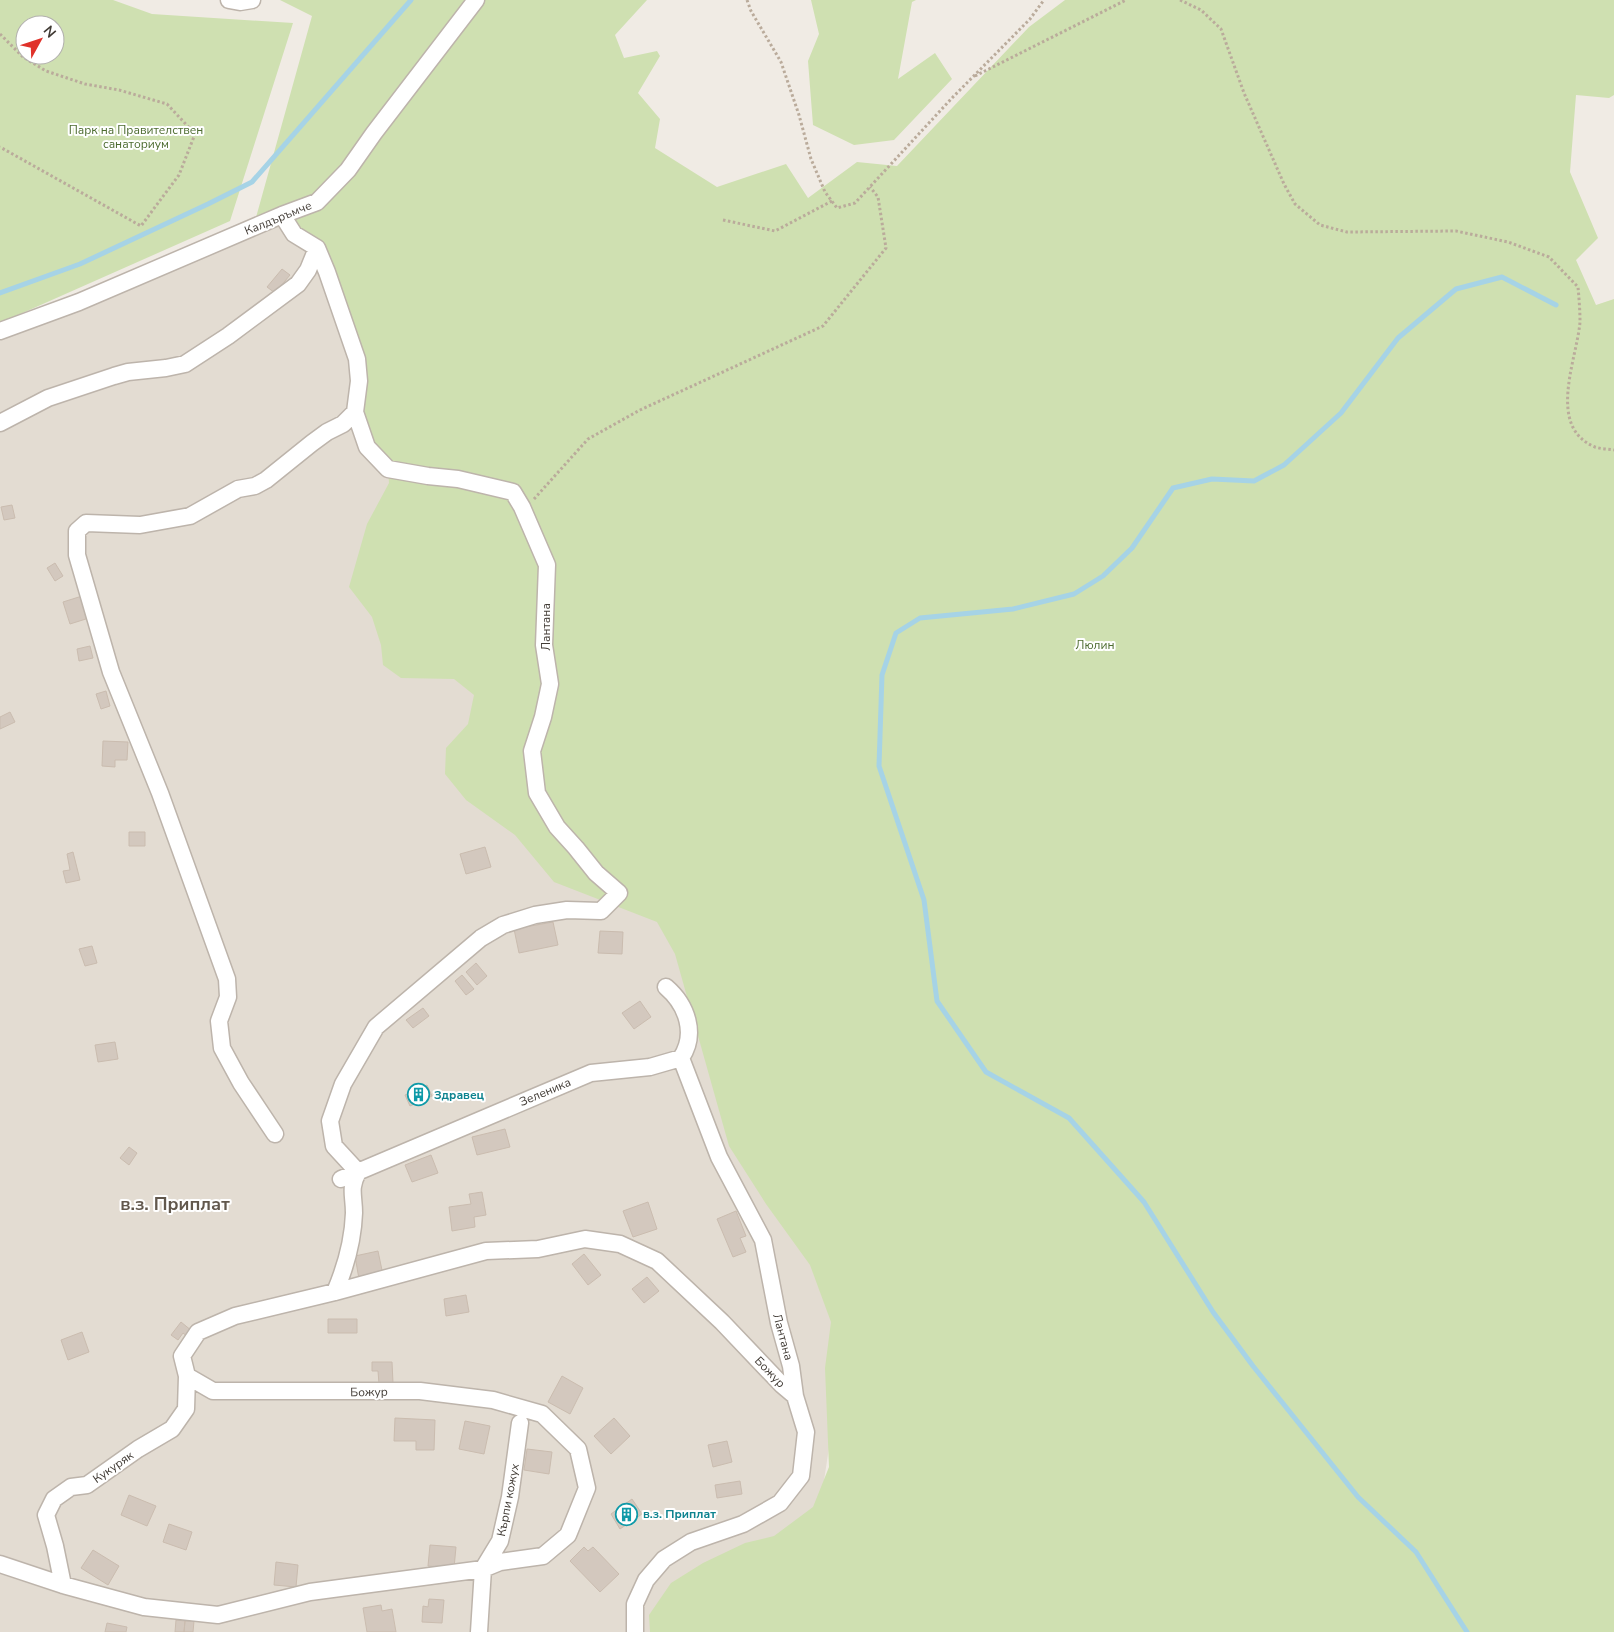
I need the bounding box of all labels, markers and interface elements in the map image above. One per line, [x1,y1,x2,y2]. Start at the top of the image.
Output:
north arrow [15,15,65,65]
text: N [39,22,60,42]
park label: Парк на Правителствен санаториум [69,122,203,152]
street label: Калдъръмче [242,197,314,239]
street label: Лантана [538,603,554,651]
park label: Люлин [1076,637,1114,653]
street label: Зеленика [517,1074,573,1110]
building icon: Здравец [406,1083,430,1107]
place label: Здравец [434,1087,485,1103]
district label: в.з. Приплат [120,1192,230,1216]
street label: Лантана [769,1312,797,1362]
street label: Божур [751,1353,789,1391]
street label: Божур [350,1384,388,1400]
street label: Кукуряк [89,1447,137,1487]
street label: Кърпи кожух [493,1462,523,1538]
building icon: в.з. Приплат [615,1502,639,1526]
place label: в.з. Приплат [643,1506,716,1522]

